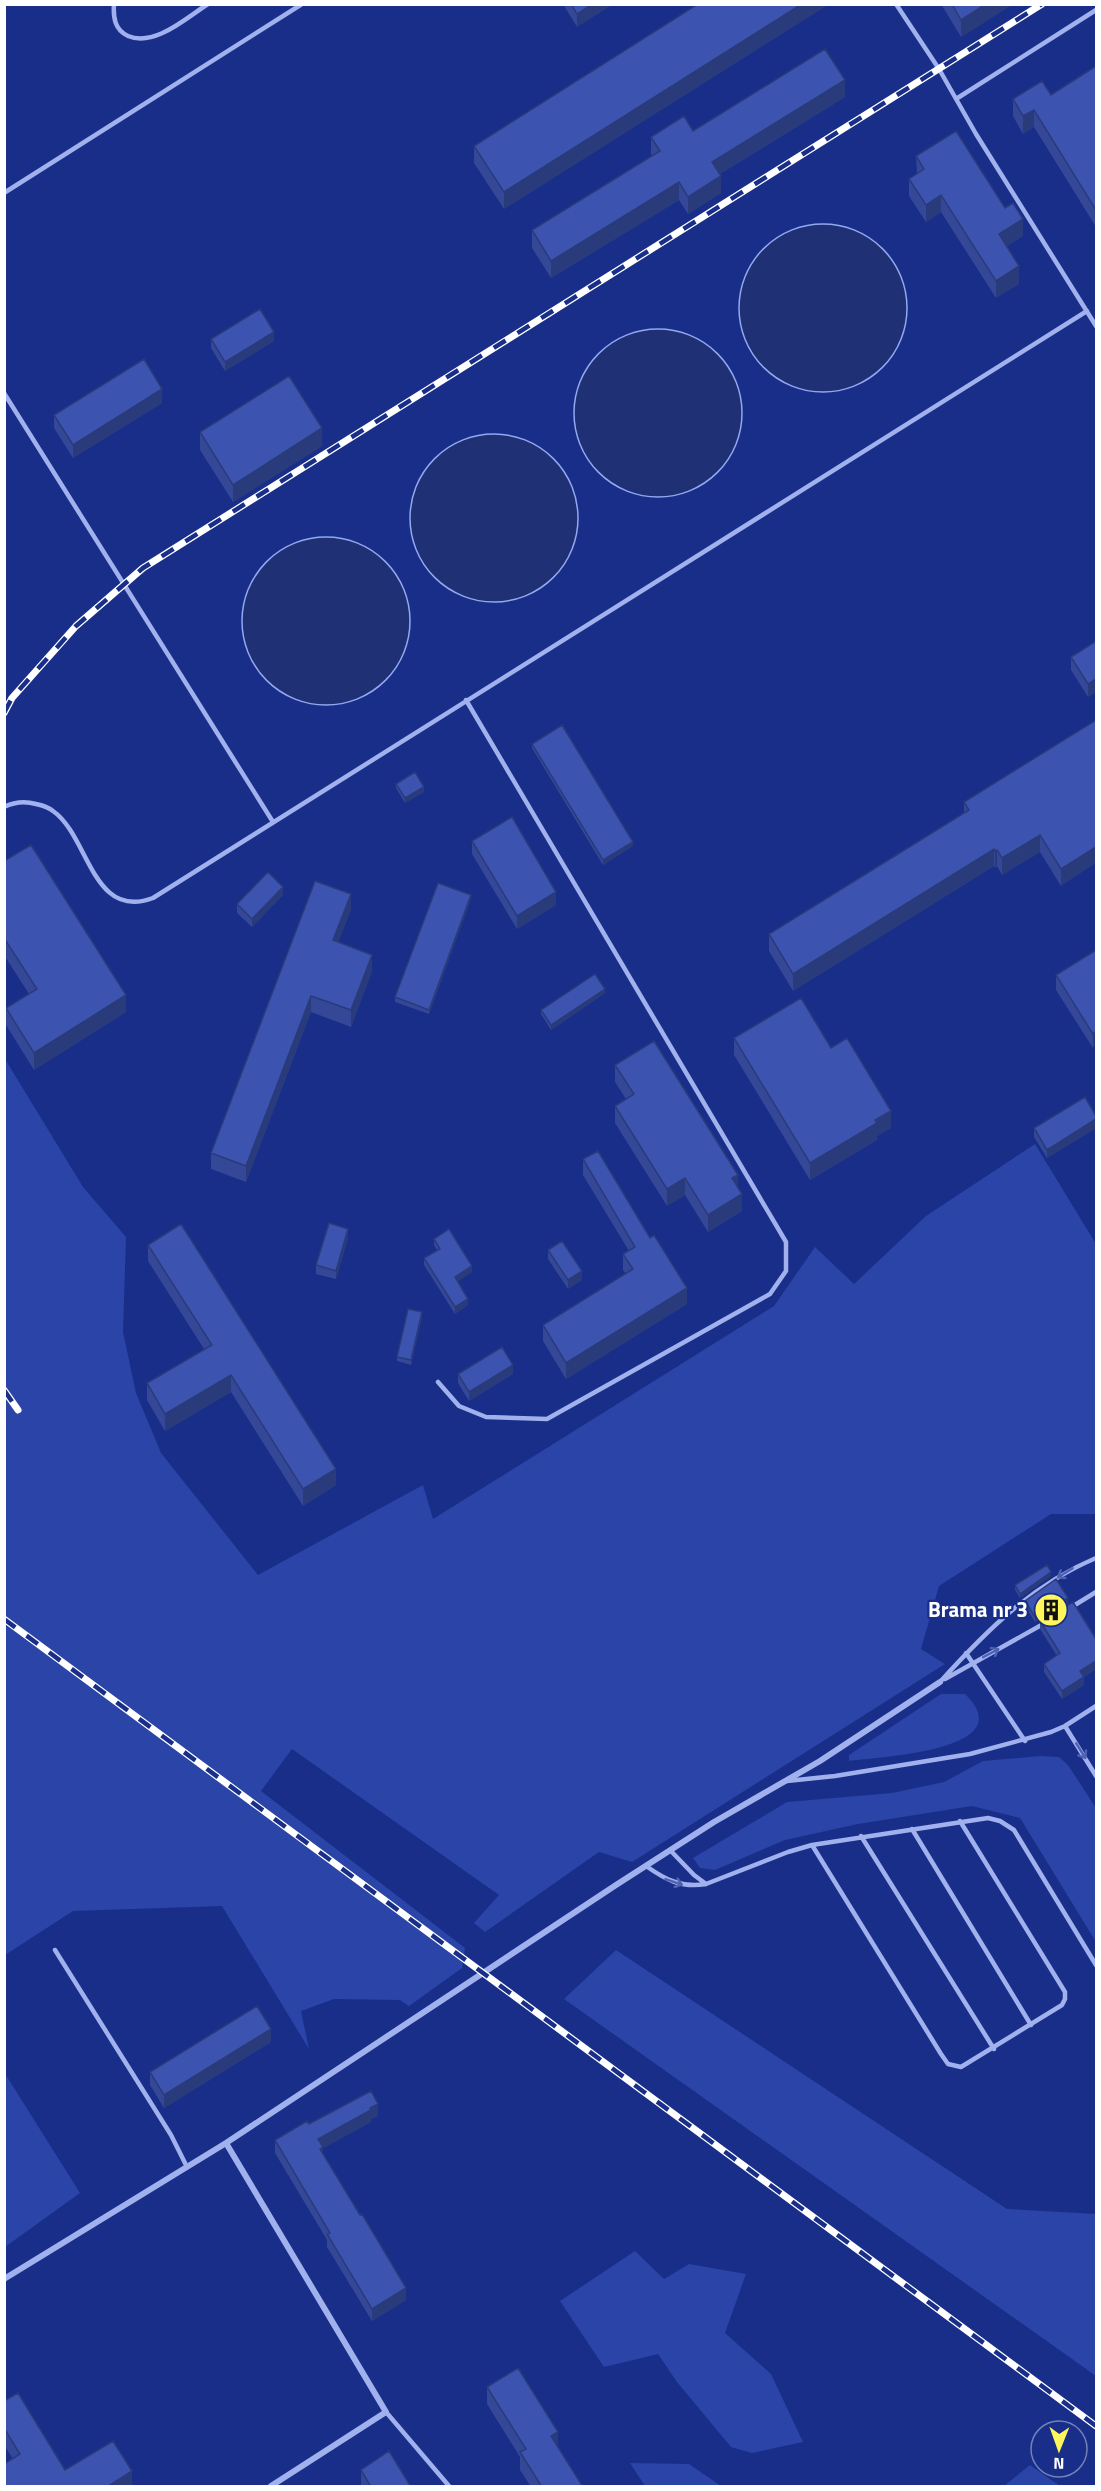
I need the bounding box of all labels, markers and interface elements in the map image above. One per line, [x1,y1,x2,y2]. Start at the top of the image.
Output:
one-way arrow [1057,1567,1074,1579]
building icon: Brama nr 3 [1033,1592,1069,1628]
place label: Brama nr 3 [928,1593,1028,1625]
one-way arrow [982,1647,999,1659]
one-way arrow [1075,1742,1087,1759]
one-way arrow [664,1877,683,1888]
north arrow [1029,2419,1089,2479]
text: N [1053,2452,1064,2476]

